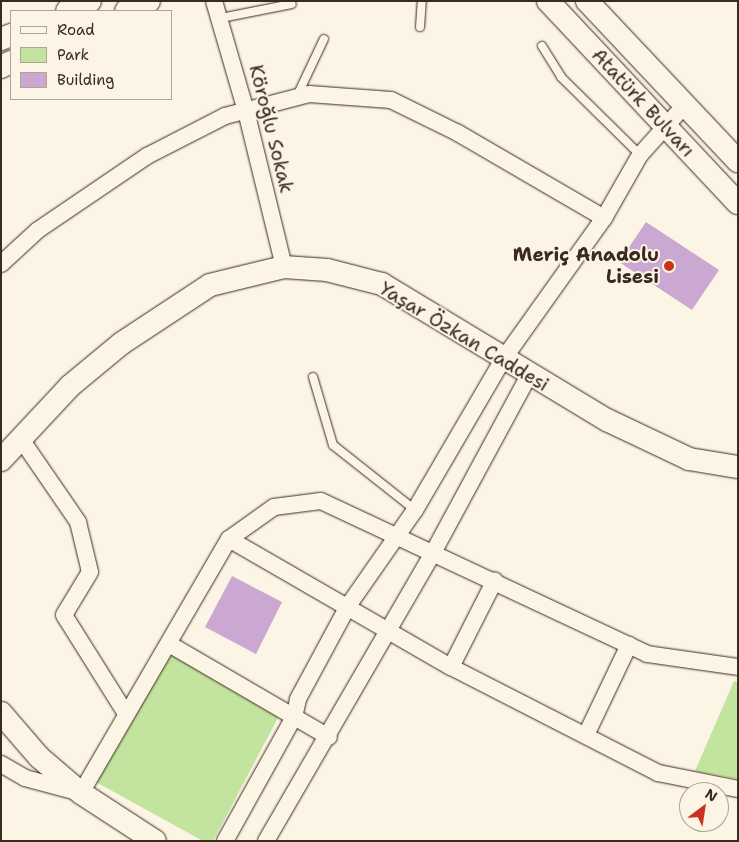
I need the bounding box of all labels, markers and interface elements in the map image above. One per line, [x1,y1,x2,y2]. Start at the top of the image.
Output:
legend [10,10,172,100]
text: Road [57,20,95,40]
street label: Atatürk Bulvarı [587,44,699,162]
text: Park [57,45,89,65]
street label: Köroğlu Sokak [244,62,298,196]
text: Building [57,70,114,90]
place label: Meriç Anadolu Lisesi [513,244,659,288]
marker: Meriç Anadolu Lisesi [663,260,675,272]
street label: Yaşar Özkan Caddesi [375,277,553,397]
north arrow [679,782,729,832]
text: N [702,784,721,806]

